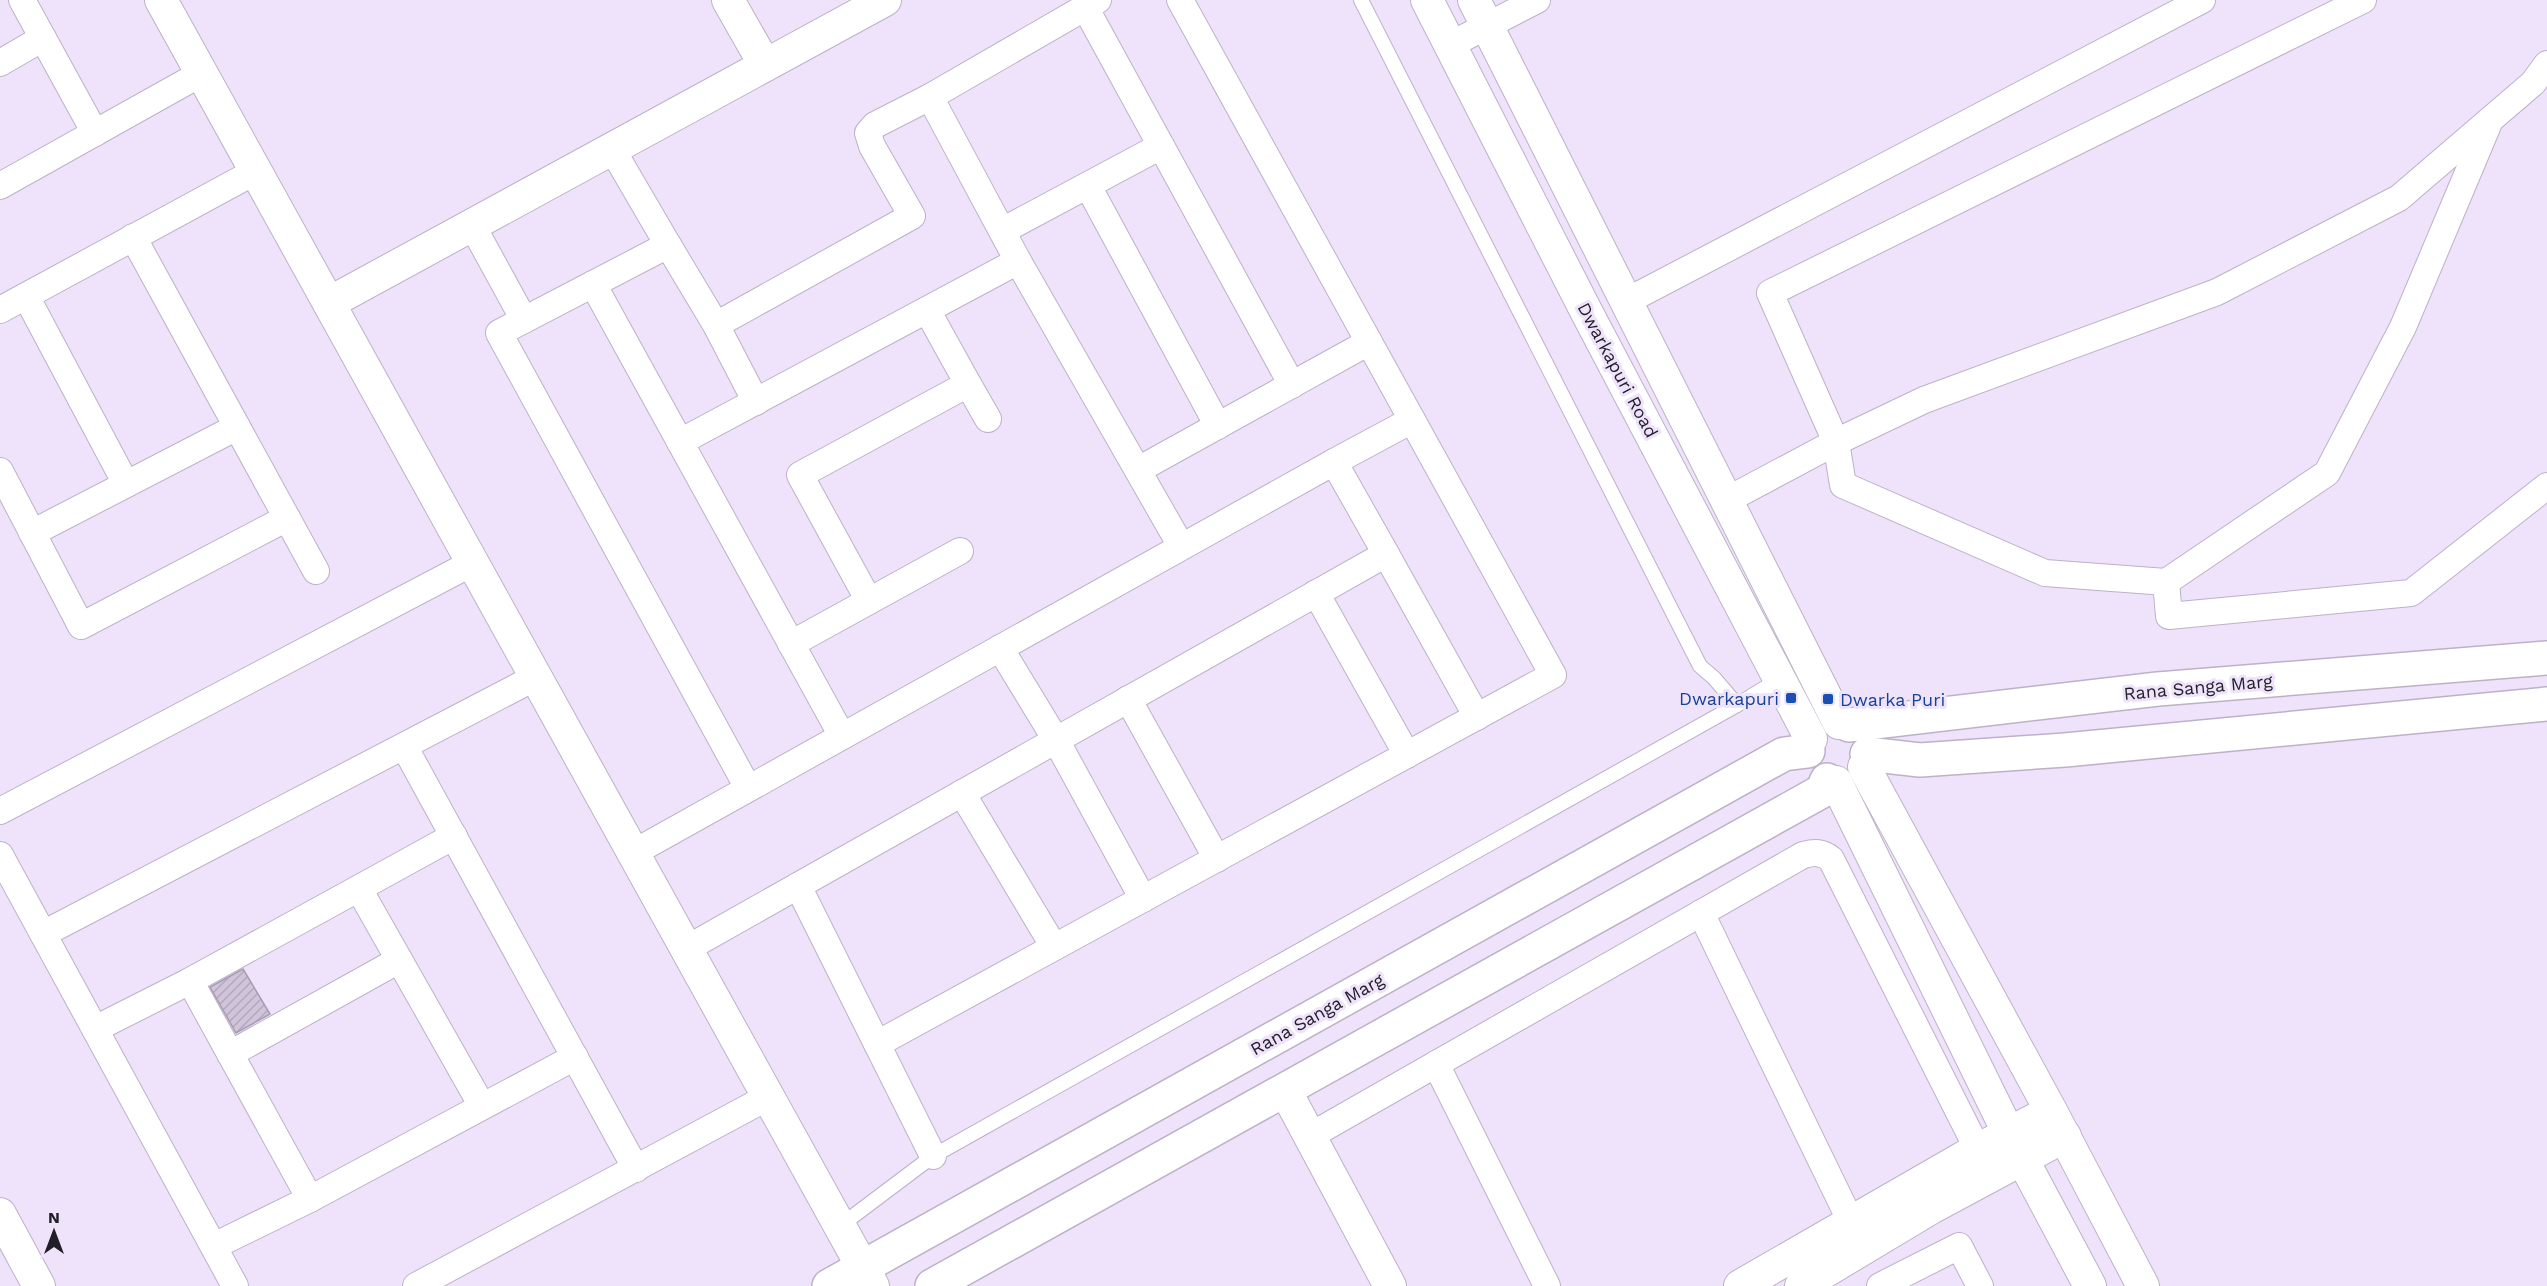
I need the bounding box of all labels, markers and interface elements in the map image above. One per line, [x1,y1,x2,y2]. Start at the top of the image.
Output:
street label: Dwarkapuri Road [1574,299,1662,441]
street label: Rana Sanga Marg [2123,670,2274,704]
place label: Dwarkapuri [1679,688,1779,709]
place label: Dwarka Puri [1840,689,1945,710]
marker: Dwarkapuri [1784,691,1798,705]
marker: Dwarka Puri [1821,692,1835,706]
street label: Rana Sanga Marg [1247,968,1388,1059]
north arrow [24,1202,84,1262]
text: N [48,1208,60,1227]

